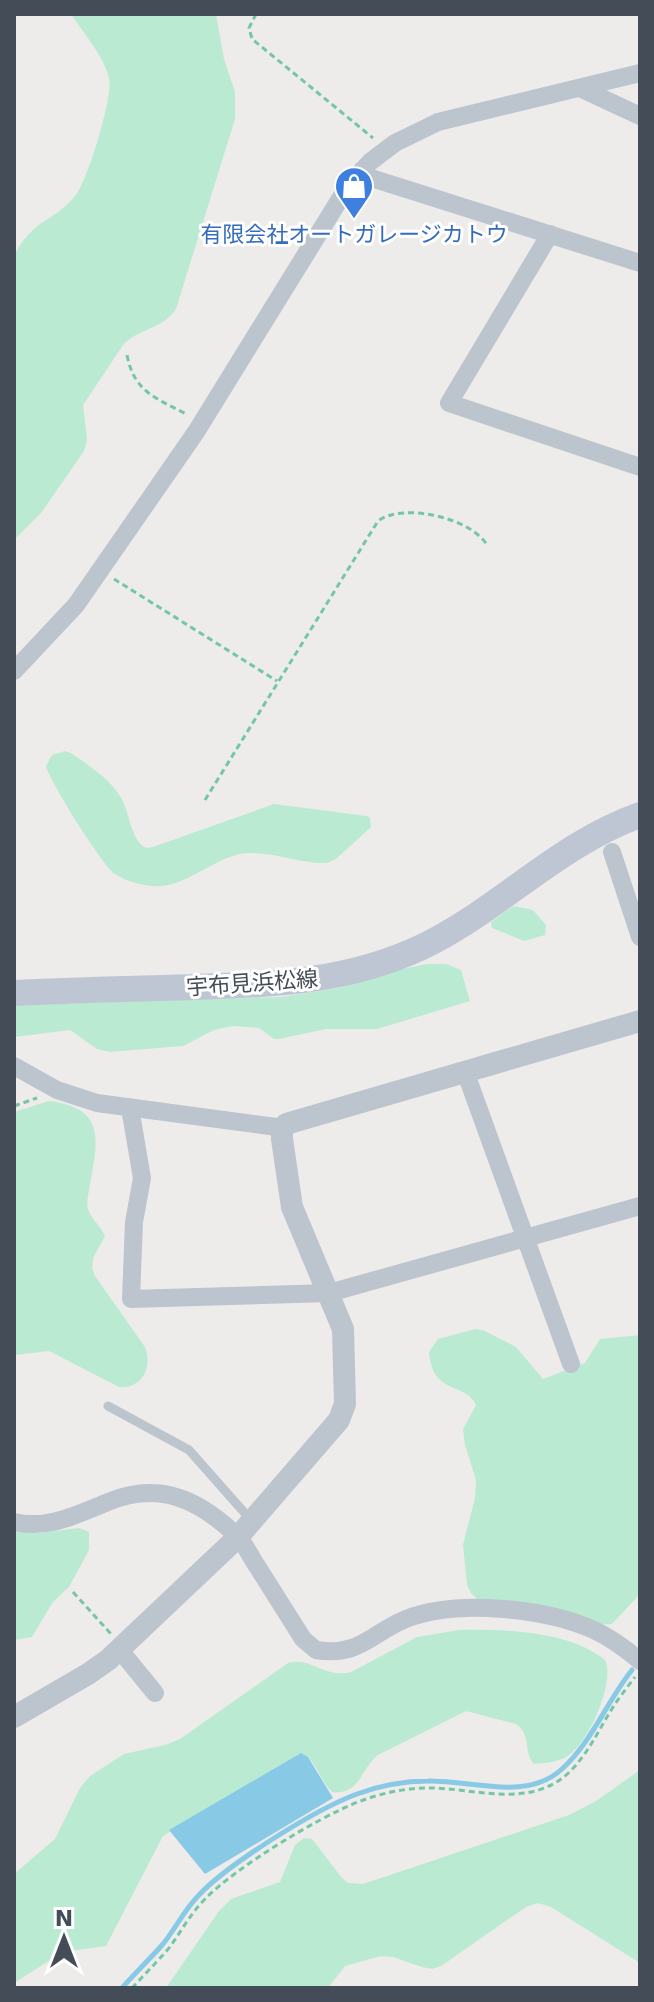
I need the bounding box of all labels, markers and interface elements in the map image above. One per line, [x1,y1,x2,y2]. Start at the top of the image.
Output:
shop icon: 有限会社オートガレージカトウ [333,165,375,220]
place label: 有限会社オートガレージカトウ [200,222,508,247]
street label: 宇布見浜松線 [185,966,319,1000]
north arrow [24,1898,104,1978]
text: N [55,1906,73,1931]

